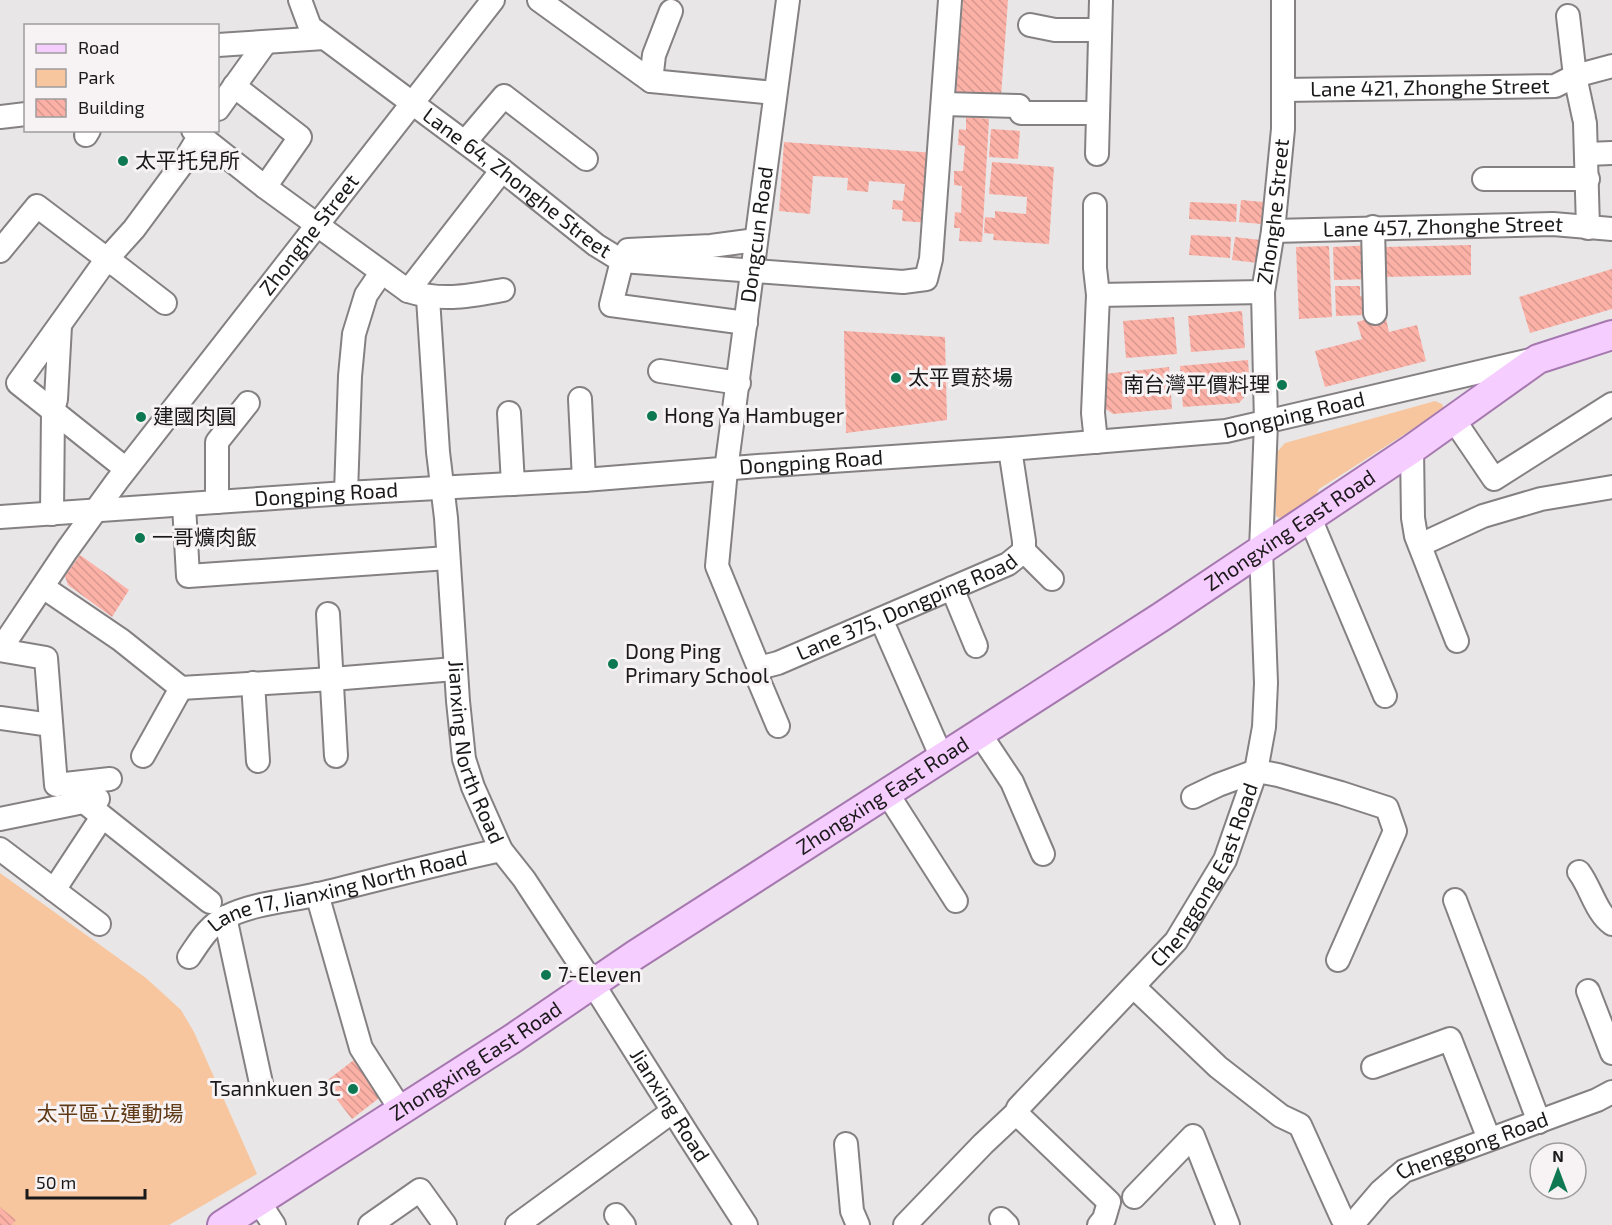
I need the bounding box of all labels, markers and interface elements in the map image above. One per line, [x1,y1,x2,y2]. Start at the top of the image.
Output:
legend [24,24,219,132]
text: Road [78,36,119,58]
text: Park [78,66,115,88]
street label: Lane 421, Zhonghe Street [1310,72,1550,101]
text: Building [78,96,145,118]
street label: Lane 64, Zhonghe Street [419,101,616,262]
street label: Zhonghe Street [1250,138,1293,286]
place label: 太平托兒所 [135,147,240,172]
marker: 太平托兒所 [116,154,130,168]
street label: Dongcun Road [734,165,777,304]
street label: Zhonghe Street [253,169,363,299]
street label: Lane 457, Zhonghe Street [1322,210,1564,241]
place label: 太平買菸場 [908,364,1013,389]
marker: 太平買菸場 [889,371,903,385]
place label: 南台灣平價料理 [1123,371,1270,396]
marker: 南台灣平價料理 [1275,378,1289,392]
street label: Dongping Road [1221,385,1367,442]
place label: Hong Ya Hambuger [664,402,845,427]
place label: 建國肉圓 [153,403,237,428]
marker: Hong Ya Hambuger [645,409,659,423]
marker: 建國肉圓 [134,410,148,424]
street label: Dongping Road [738,444,884,478]
street label: Zhongxing East Road [1199,463,1379,595]
street label: Dongping Road [253,476,399,510]
place label: 一哥爌肉飯 [152,524,257,549]
marker: 一哥爌肉飯 [133,531,147,545]
street label: Lane 375, Dongping Road [792,548,1022,665]
place label: Dong Ping Primary School [625,638,770,687]
marker: Dong Ping Primary School [606,657,620,671]
street label: Jianxing North Road [444,659,510,847]
street label: Zhongxing East Road [791,730,973,859]
street label: Chenggong East Road [1144,779,1262,971]
street label: Lane 17, Jianxing North Road [202,844,469,936]
place label: 7-Eleven [558,961,641,986]
marker: 7-Eleven [539,968,553,982]
street label: Zhongxing East Road [385,995,566,1125]
street label: Jianxing Road [626,1043,716,1166]
place label: Tsannkuen 3C [210,1075,341,1100]
marker: Tsannkuen 3C [346,1082,360,1096]
park label: 太平區立運動場 [37,1100,184,1125]
street label: Chenggong Road [1389,1105,1551,1184]
north arrow [1528,1141,1588,1201]
text: N [1552,1146,1564,1165]
scale bar [27,1162,146,1200]
text: 50 m [36,1171,76,1193]

